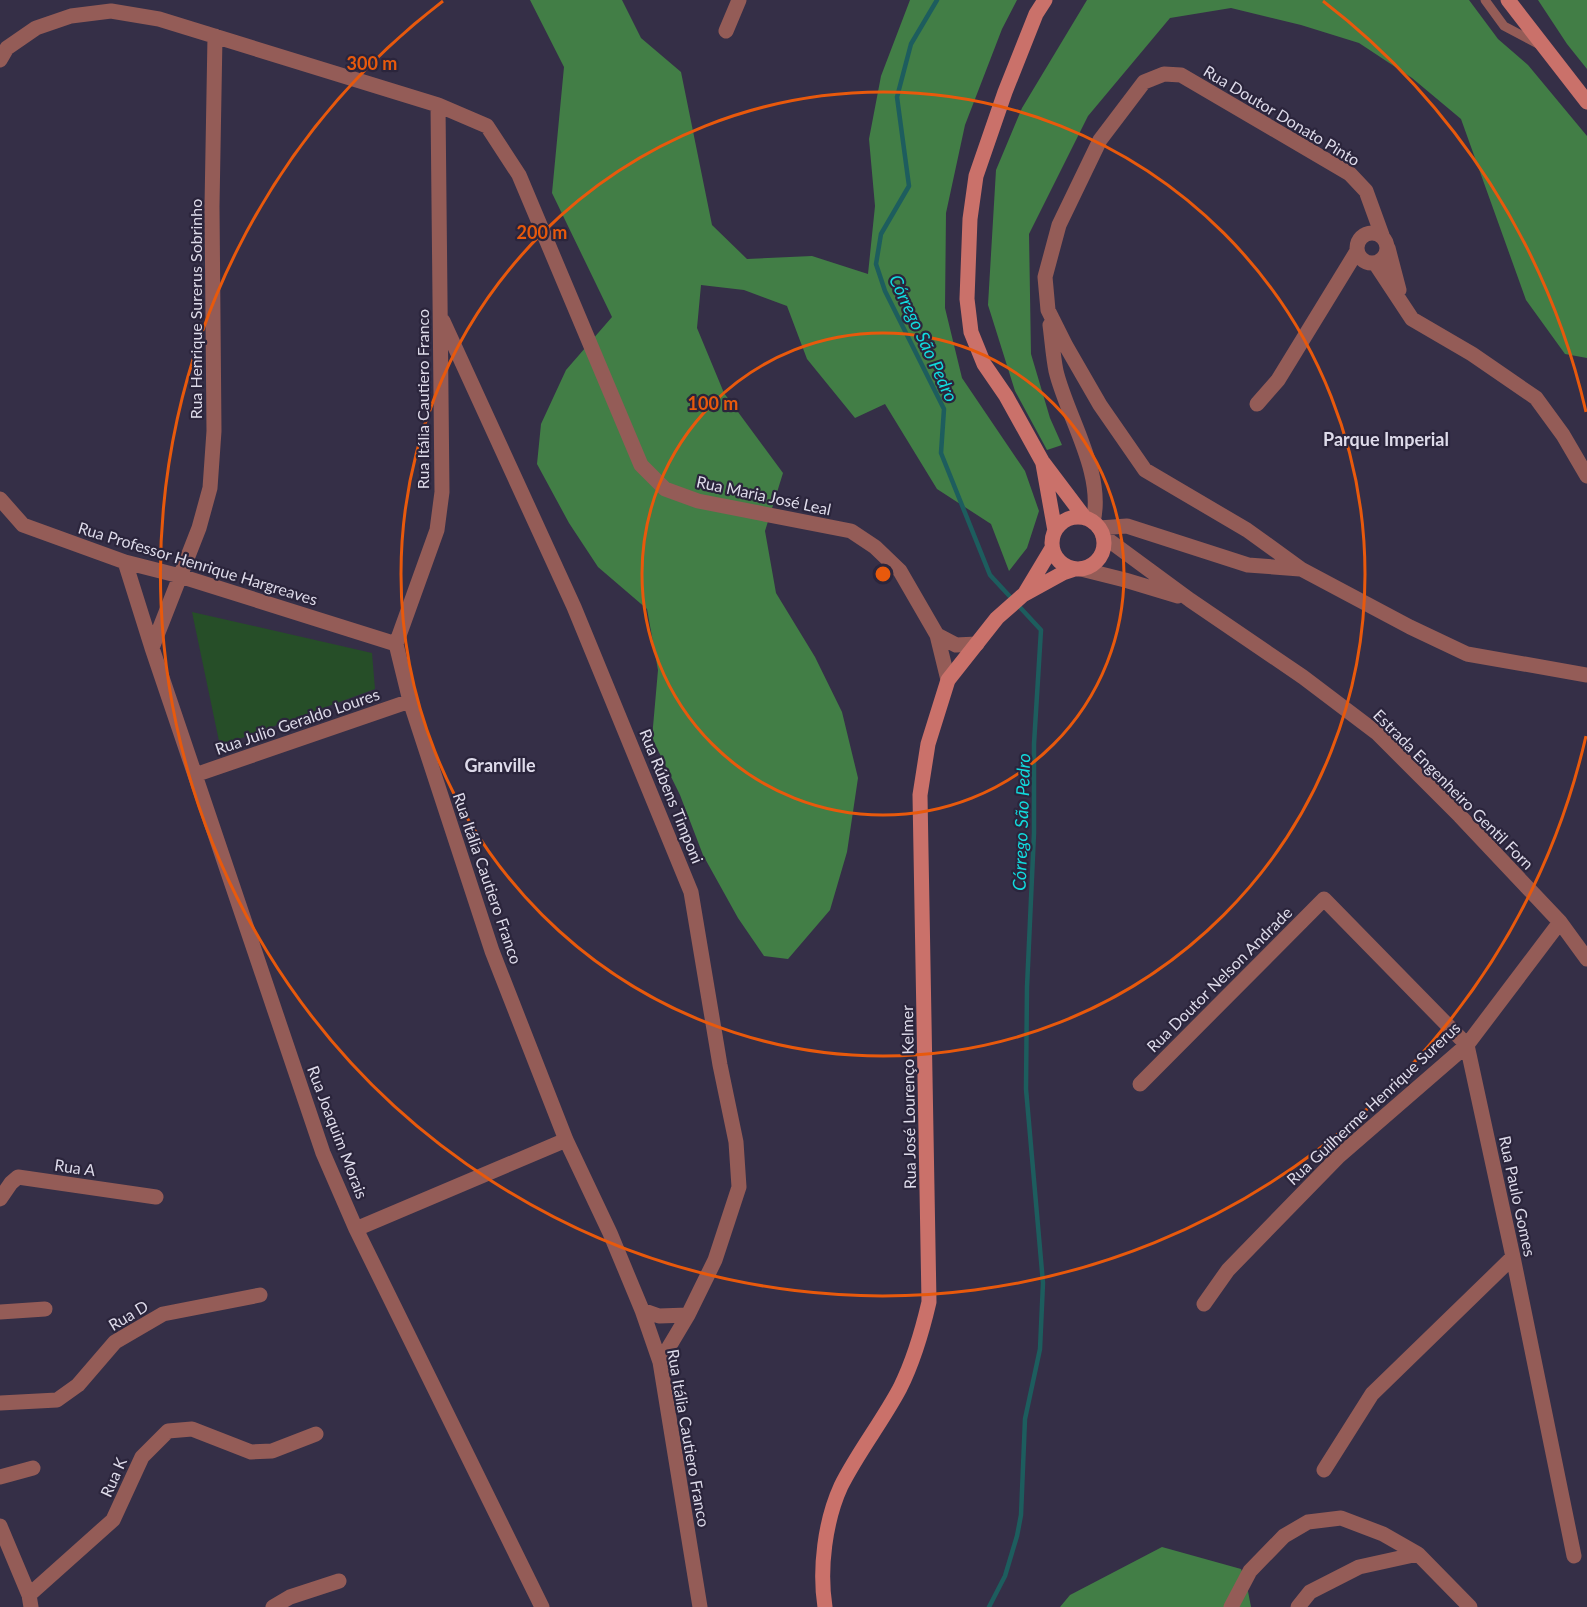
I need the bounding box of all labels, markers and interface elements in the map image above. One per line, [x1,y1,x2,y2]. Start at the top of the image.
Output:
text: 300 m [347,52,397,74]
street label: Rua Doutor Donato Pinto [1200,61,1364,169]
street label: Rua Henrique Surerus Sobrinho [186,199,205,419]
text: 200 m [517,221,567,243]
water label: Córrego São Pedro [885,271,963,405]
street label: Rua Itália Cautiero Franco [413,309,432,489]
text: 100 m [688,392,738,414]
district label: Parque Imperial [1323,428,1449,450]
street label: Rua Maria José Leal [695,471,833,519]
street label: Rua Professor Henrique Hargreaves [76,517,320,609]
centre of rings [873,564,893,584]
street label: Rua Julio Geraldo Loures [212,684,382,758]
street label: Estrada Engenheiro Gentil Forn [1370,705,1538,873]
street label: Rua Rúbens Timponi [636,726,708,866]
water label: Córrego São Pedro [1008,753,1034,891]
district label: Granville [464,754,536,776]
street label: Rua Itália Cautiero Franco [450,790,526,966]
street label: Rua Doutor Nelson Andrade [1142,902,1296,1056]
street label: Rua José Lourenço Kelmer [897,1005,919,1189]
street label: Rua Guilherme Henrique Surerus [1282,1018,1464,1188]
street label: Rua Joaquim Morais [304,1063,372,1201]
street label: Rua Paulo Gomes [1496,1134,1540,1258]
street label: Rua A [53,1155,97,1179]
street label: Rua D [105,1296,151,1334]
street label: Rua Itália Cautiero Franco [664,1348,714,1528]
street label: Rua K [96,1454,130,1500]

